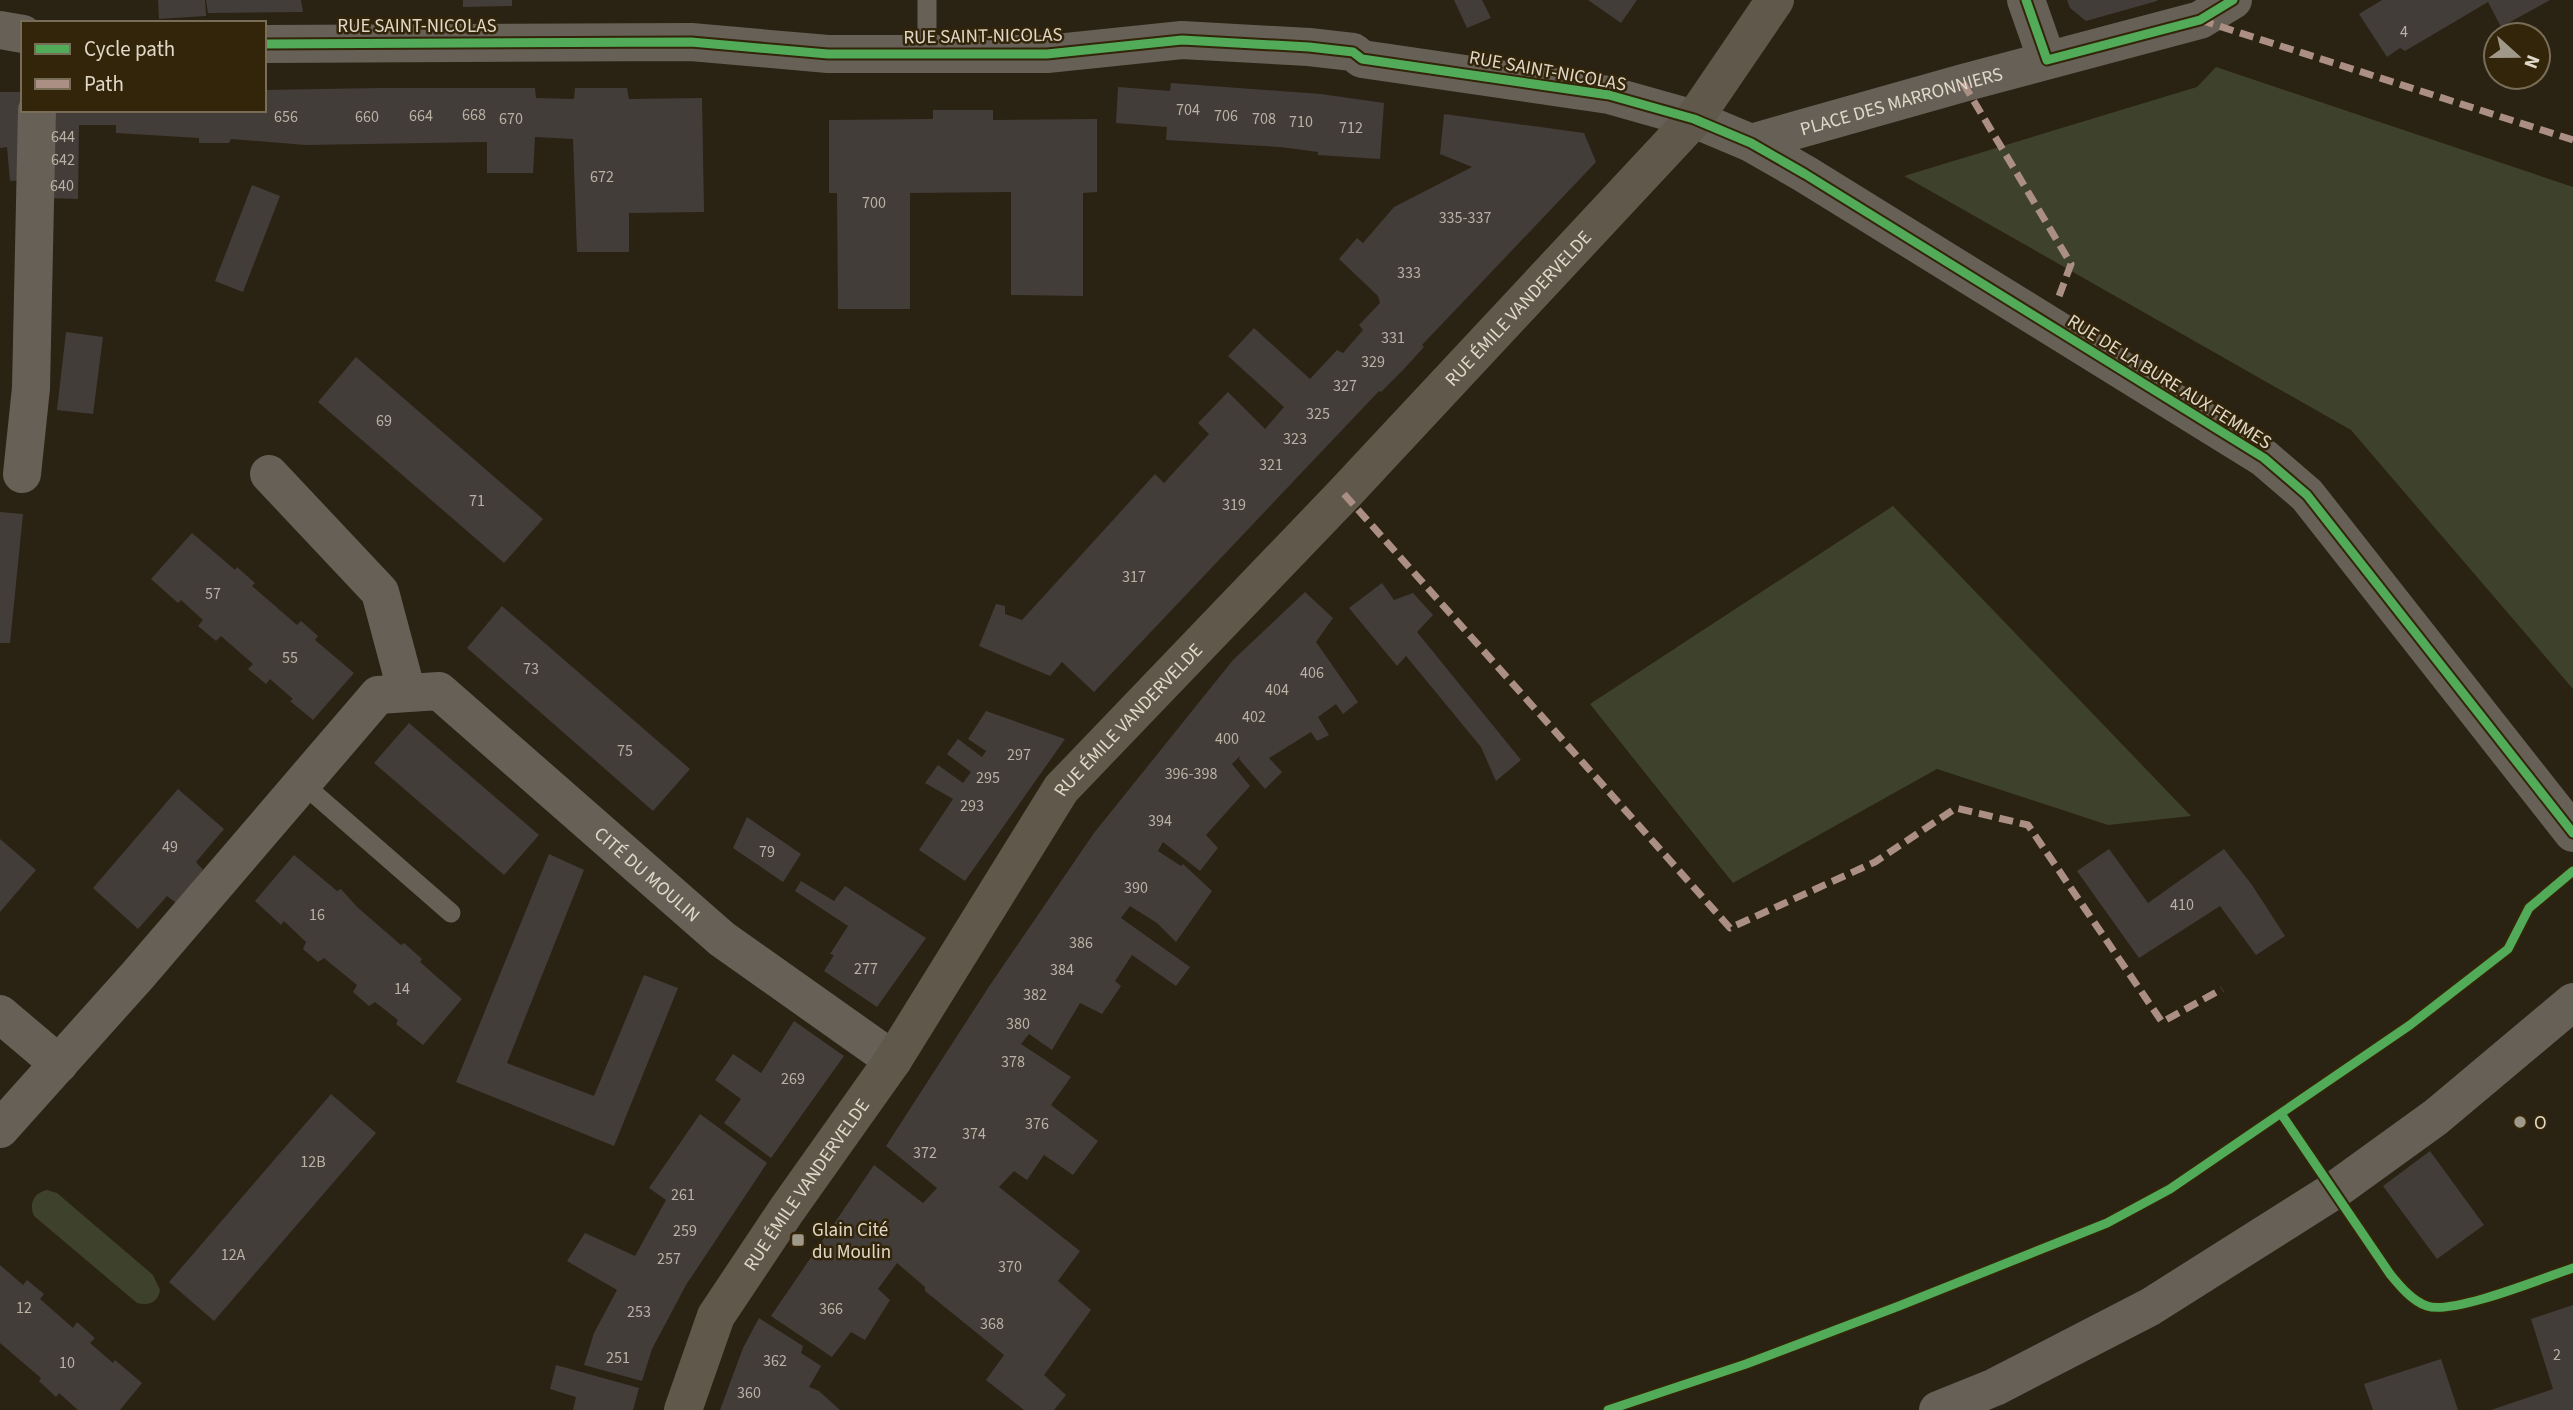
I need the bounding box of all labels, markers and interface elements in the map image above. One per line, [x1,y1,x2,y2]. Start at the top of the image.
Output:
street label: RUE SAINT-NICOLAS [337,13,497,40]
legend [21,21,266,112]
house number: 4 [2400,21,2408,43]
north arrow [2482,21,2552,91]
street label: RUE SAINT-NICOLAS [903,22,1063,51]
text: Cycle path [84,34,175,64]
street label: RUE SAINT-NICOLAS [1467,44,1629,99]
text: N [2517,51,2546,72]
street label: PLACE DES MARRONNIERS [1797,61,2006,143]
text: Path [84,69,124,99]
house number: 704 [1176,99,1200,121]
house number: 668 [462,104,486,126]
house number: 664 [409,105,433,127]
house number: 706 [1214,105,1238,127]
house number: 656 [274,106,298,128]
house number: 660 [355,106,379,128]
house number: 670 [499,108,523,130]
house number: 708 [1252,108,1276,130]
house number: 710 [1289,111,1313,133]
house number: 712 [1339,117,1363,139]
house number: 644 [51,126,75,148]
house number: 642 [51,149,75,171]
house number: 672 [590,166,614,188]
house number: 640 [50,175,74,197]
house number: 700 [862,192,886,214]
house number: 335-337 [1439,207,1491,229]
street label: RUE ÉMILE VANDERVELDE [1439,225,1598,393]
house number: 333 [1397,262,1421,284]
street label: RUE DE LA BURE AUX FEMMES [2062,308,2277,456]
house number: 331 [1381,327,1405,349]
house number: 329 [1361,351,1385,373]
house number: 327 [1333,375,1357,397]
house number: 325 [1306,403,1330,425]
house number: 69 [376,410,392,432]
house number: 323 [1283,428,1307,450]
house number: 321 [1259,454,1283,476]
house number: 71 [469,490,485,512]
house number: 319 [1222,494,1246,516]
house number: 317 [1122,566,1146,588]
house number: 57 [205,583,221,605]
street label: RUE ÉMILE VANDERVELDE [1048,637,1209,802]
house number: 55 [282,647,298,669]
house number: 73 [523,658,539,680]
house number: 406 [1300,662,1324,684]
house number: 404 [1265,679,1289,701]
house number: 402 [1242,706,1266,728]
house number: 400 [1215,728,1239,750]
house number: 75 [617,740,633,762]
house number: 297 [1007,744,1031,766]
house number: 396-398 [1165,763,1217,785]
house number: 295 [976,767,1000,789]
house number: 293 [960,795,984,817]
house number: 394 [1148,810,1172,832]
street label: CITÉ DU MOULIN [588,821,705,929]
house number: 49 [162,836,178,858]
house number: 79 [759,841,775,863]
house number: 390 [1124,877,1148,899]
house number: 410 [2170,894,2194,916]
house number: 16 [309,904,325,926]
house number: 386 [1069,932,1093,954]
house number: 277 [854,958,878,980]
house number: 384 [1050,959,1074,981]
house number: 14 [394,978,410,1000]
house number: 382 [1023,984,1047,1006]
house number: 380 [1006,1013,1030,1035]
house number: 378 [1001,1051,1025,1073]
house number: 269 [781,1068,805,1090]
street label: RUE ÉMILE VANDERVELDE [738,1094,876,1277]
place label: O [2534,1110,2547,1137]
house number: 376 [1025,1113,1049,1135]
marker: O [2512,1114,2528,1130]
house number: 374 [962,1123,986,1145]
house number: 372 [913,1142,937,1164]
house number: 12B [300,1151,326,1173]
house number: 261 [671,1184,695,1206]
place label: Glain Cité du Moulin [812,1217,891,1266]
house number: 259 [673,1220,697,1242]
marker: Glain Cité du Moulin [790,1232,806,1248]
house number: 12A [221,1244,246,1266]
house number: 257 [657,1248,681,1270]
house number: 370 [998,1256,1022,1278]
house number: 12 [16,1297,32,1319]
house number: 366 [819,1298,843,1320]
house number: 253 [627,1301,651,1323]
house number: 368 [980,1313,1004,1335]
house number: 2 [2553,1344,2561,1366]
house number: 251 [606,1347,630,1369]
house number: 362 [763,1350,787,1372]
house number: 10 [59,1352,75,1374]
house number: 360 [737,1382,761,1404]

